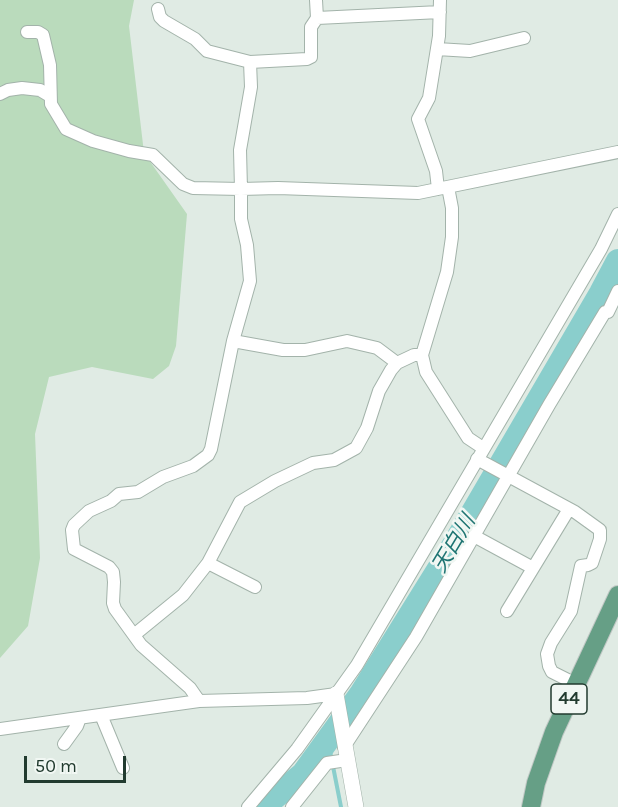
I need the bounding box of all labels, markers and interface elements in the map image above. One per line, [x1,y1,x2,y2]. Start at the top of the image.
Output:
water label: 天白川 [427,511,481,577]
road number: 44 [551,684,587,714]
scale bar [27,744,129,782]
text: 50 m [35,755,77,777]

